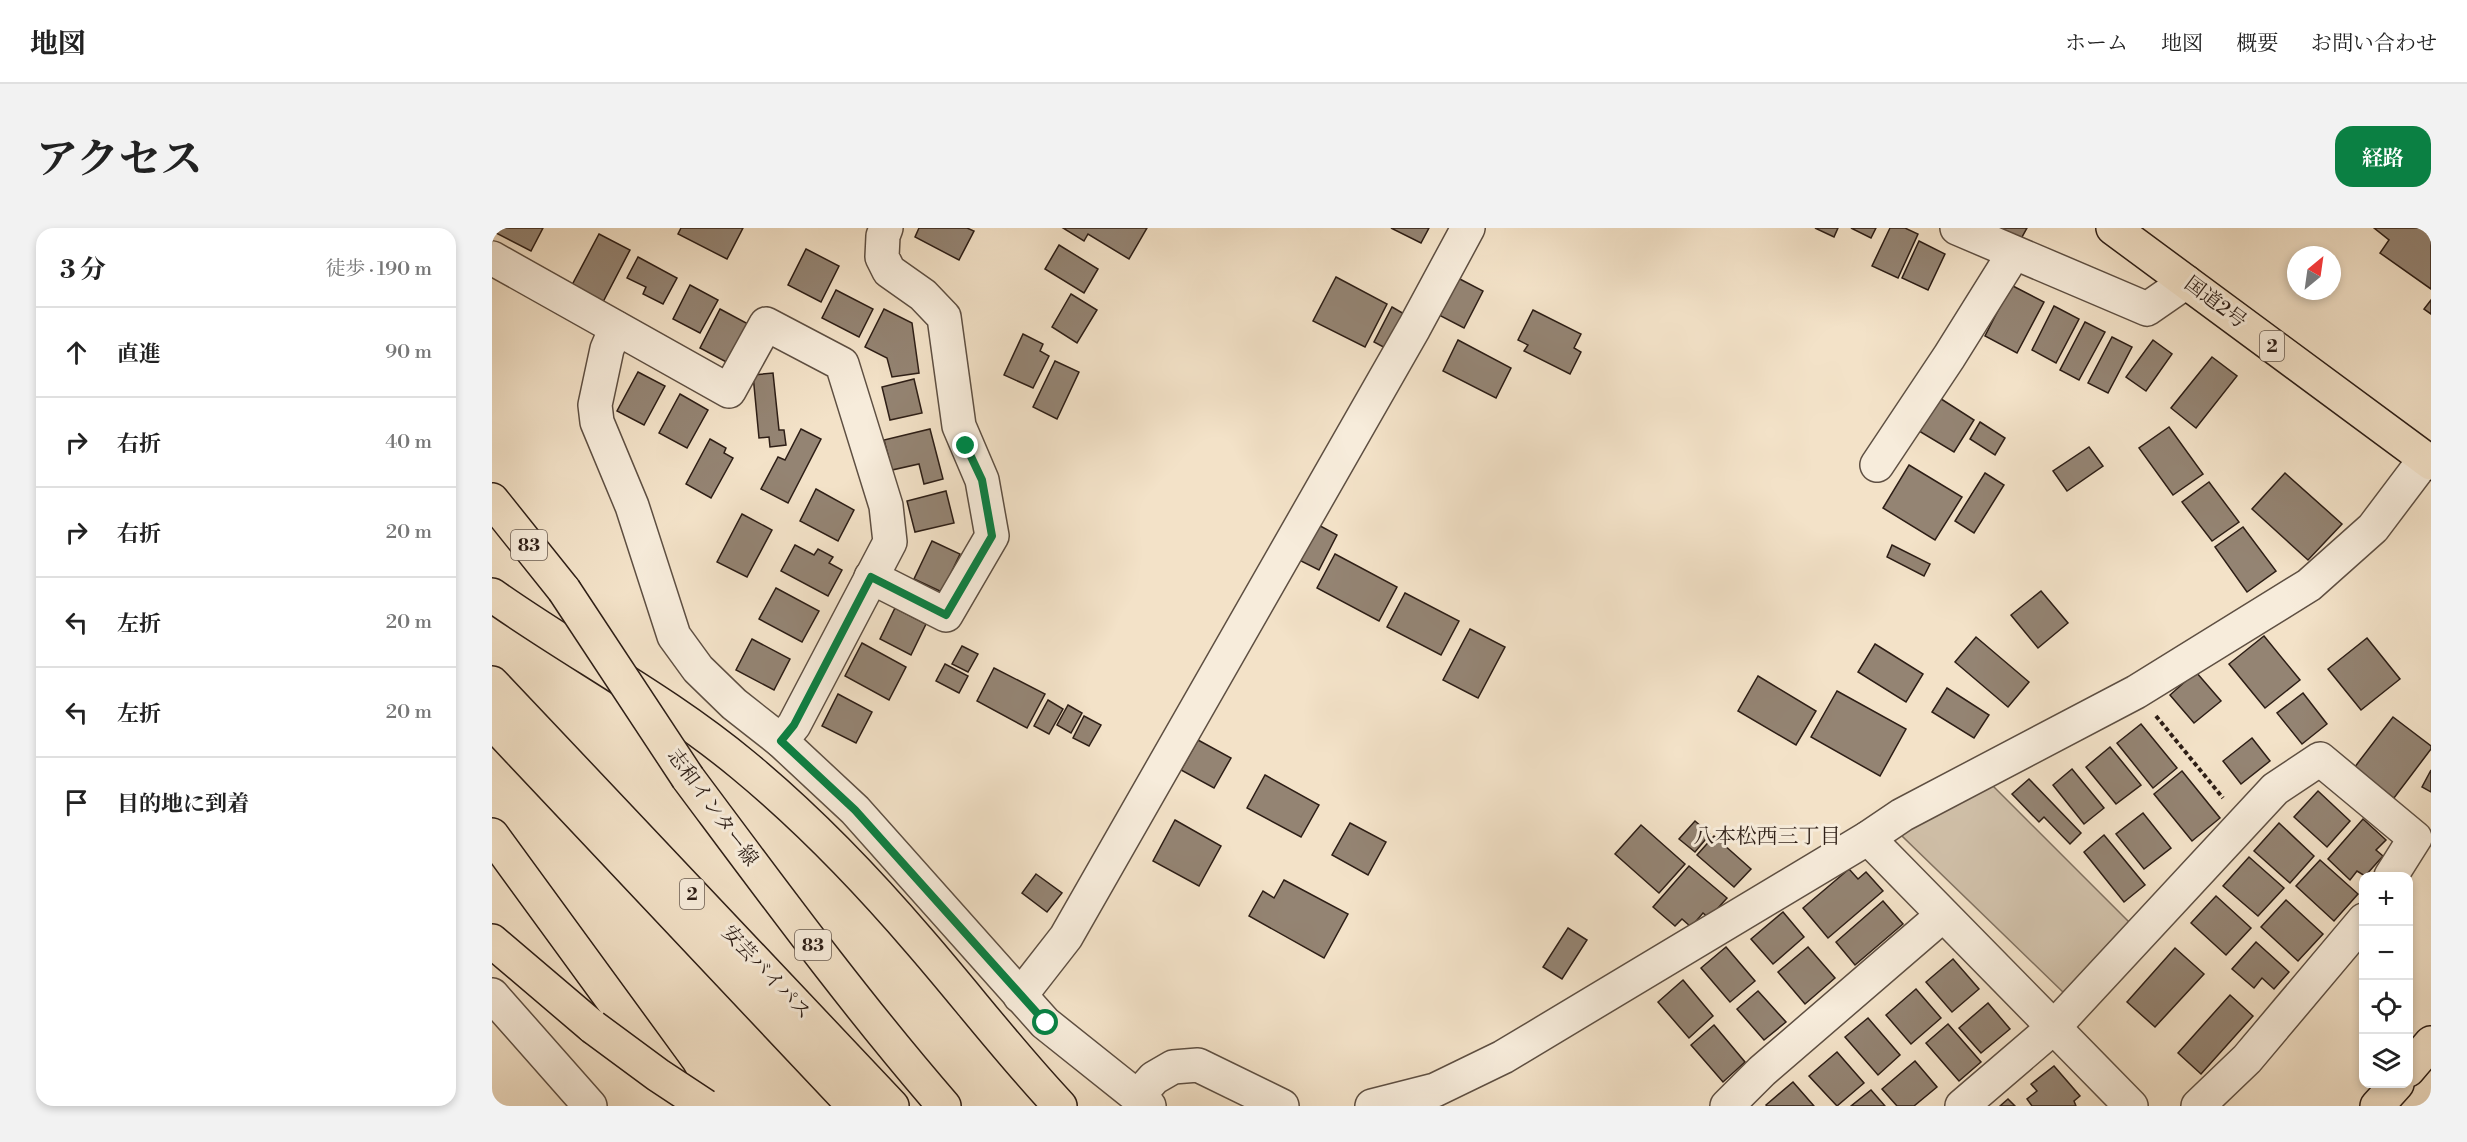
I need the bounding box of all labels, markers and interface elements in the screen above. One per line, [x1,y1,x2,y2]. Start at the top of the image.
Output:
text: 地図 [30,27,86,62]
text: ホーム [2065,31,2128,57]
text: 地図 [2161,31,2203,57]
text: 概要 [2236,31,2278,57]
text: お問い合わせ [2311,31,2437,57]
button: 経路 [2335,126,2431,187]
text: アクセス [36,134,203,187]
north arrow [2287,246,2341,300]
text: 3 分 [60,254,106,286]
text: 徒歩 · 190 m [326,257,432,282]
street label: 国道2号 [2179,272,2251,334]
road number: 2 [2260,331,2284,361]
icon: ahead [60,336,93,369]
text: 90 m [385,340,432,365]
text: 直進 [117,341,161,368]
icon: right [60,426,93,459]
text: 40 m [385,430,432,455]
text: 右折 [117,431,161,458]
route end [952,432,978,458]
icon: right [60,516,93,549]
text: 20 m [386,520,432,545]
text: 右折 [117,521,161,548]
road number: 83 [511,530,547,560]
icon: left [60,606,93,639]
text: 20 m [386,610,432,635]
text: 左折 [117,611,161,638]
icon: left [60,696,93,729]
text: 20 m [386,700,432,725]
text: 左折 [117,701,161,728]
street label: 志和インター線 [661,744,763,872]
icon: arrive [60,786,93,819]
text: 目的地に到着 [117,791,249,818]
district label: 八本松西三丁目 [1694,824,1841,850]
map controls [2359,872,2413,1088]
button: + [2359,872,2413,926]
road number: 2 [680,879,704,909]
street label: 安芸バイパス [716,921,816,1025]
button: − [2359,926,2413,980]
road number: 83 [795,930,831,960]
button: locate [2359,980,2413,1034]
route start [1032,1009,1058,1035]
button: layers [2359,1034,2413,1088]

